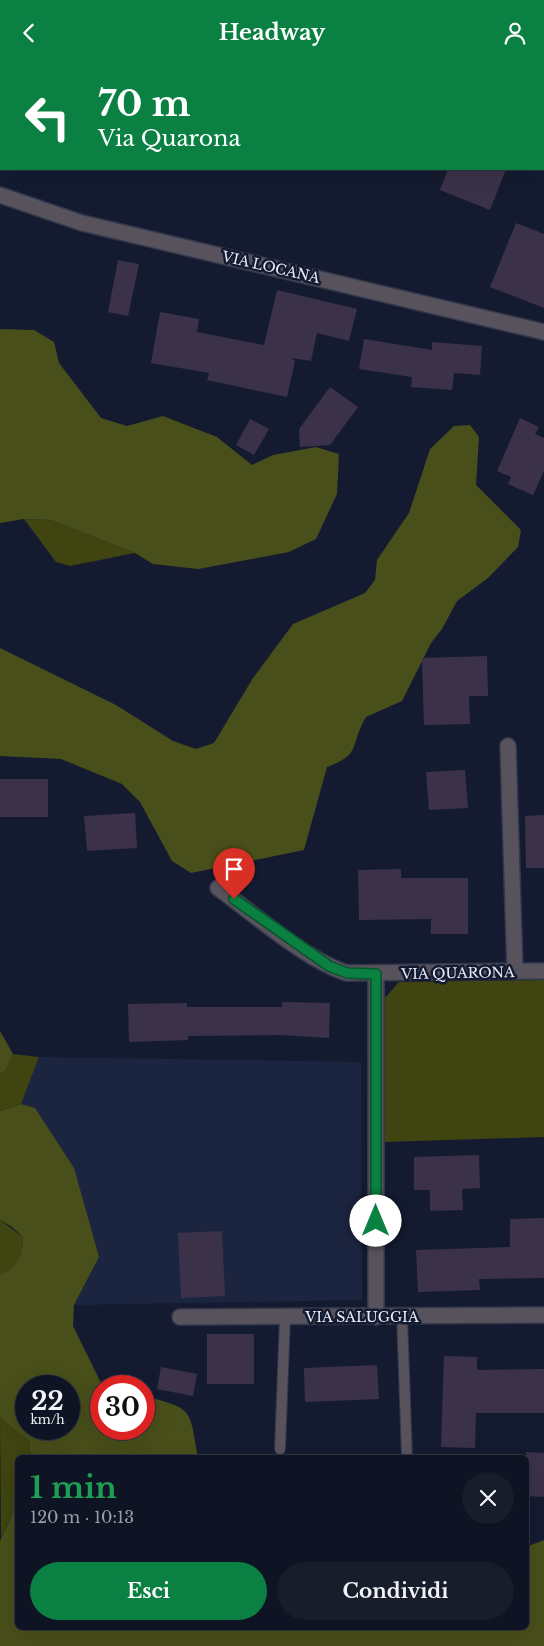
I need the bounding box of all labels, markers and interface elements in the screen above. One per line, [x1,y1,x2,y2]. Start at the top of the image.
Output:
icon: back [15,19,43,47]
text: Headway [219,19,325,46]
icon: person [501,19,529,47]
text: 70 m [98,82,191,125]
icon: left [15,85,80,150]
text: Via Quarona [98,125,241,152]
street label: VIA LOCANA [219,247,322,287]
pin [213,848,255,899]
icon: arrive [220,855,248,883]
street label: VIA QUARONA [400,963,515,983]
position arrow [349,1194,401,1246]
street label: VIA SALUGGIA [304,1308,419,1326]
speed limit sign: 30 [90,1375,155,1440]
text: 22 [31,1386,64,1417]
text: km/h [30,1412,65,1427]
text: 1 min [30,1469,117,1506]
button: close [462,1472,514,1524]
text: 120 m · 10:13 [30,1507,134,1527]
button: Esci [30,1562,267,1620]
button: Condividi [277,1562,514,1620]

